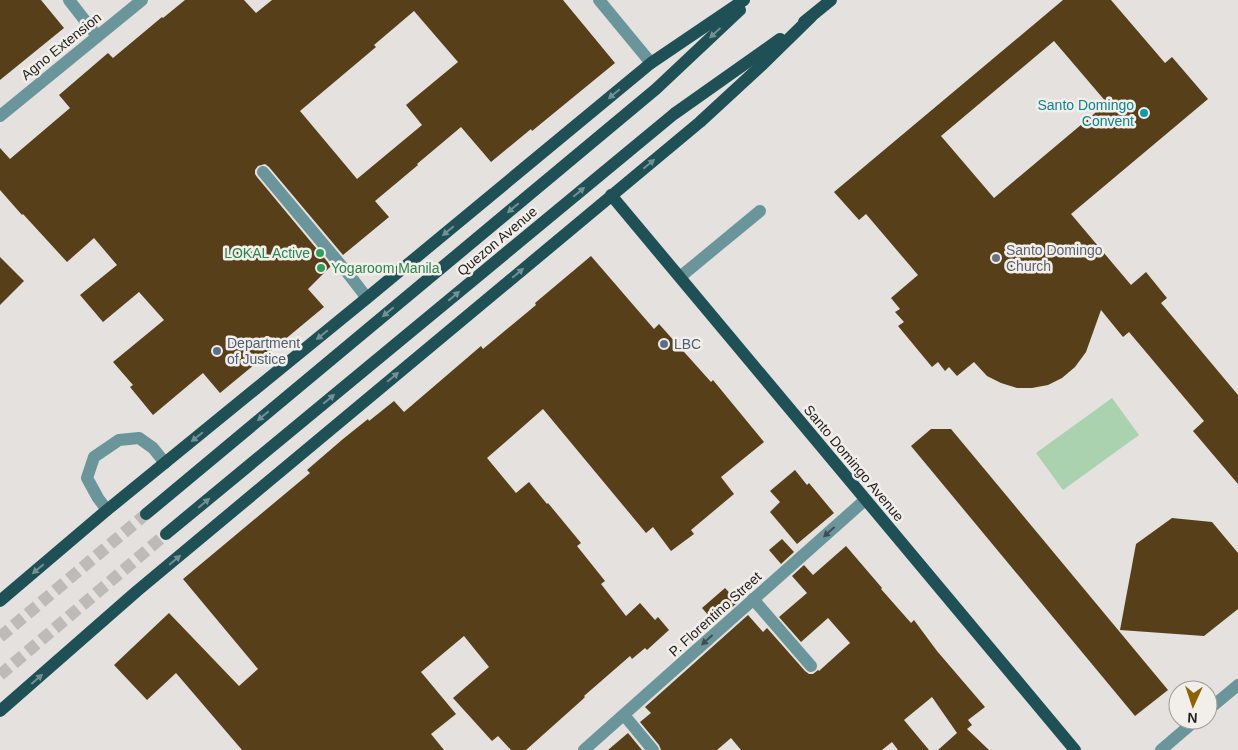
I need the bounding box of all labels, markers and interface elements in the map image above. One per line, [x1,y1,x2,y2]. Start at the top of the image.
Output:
street label: Agno Extension [18,9,104,83]
one-way arrow [710,27,722,39]
one-way arrow [607,89,620,100]
place label: Santo Domingo Convent [1037,97,1134,129]
marker: Santo Domingo Convent [1138,107,1150,119]
one-way arrow [642,159,655,170]
one-way arrow [573,187,586,198]
one-way arrow [507,202,519,213]
street label: Quezon Avenue [454,203,540,279]
one-way arrow [442,226,455,237]
place label: Santo Domingo Church [1006,242,1103,274]
place label: LOKAL Active [224,245,310,261]
marker: LOKAL Active [314,247,326,259]
marker: Santo Domingo Church [990,252,1002,264]
place label: Yogaroom Manila [331,260,440,276]
marker: Yogaroom Manila [315,262,327,274]
one-way arrow [511,268,524,279]
one-way arrow [447,290,460,301]
one-way arrow [382,307,395,318]
one-way arrow [316,329,329,340]
place label: Department of Justice [227,335,300,367]
place label: LBC [674,336,701,352]
marker: LBC [658,338,670,350]
marker: Department of Justice [211,345,223,357]
one-way arrow [387,372,400,383]
one-way arrow [322,394,335,405]
street label: Santo Domingo Avenue [801,402,907,525]
one-way arrow [257,411,270,422]
one-way arrow [190,432,203,443]
one-way arrow [197,497,210,508]
one-way arrow [823,526,835,538]
one-way arrow [168,555,181,566]
one-way arrow [31,563,44,574]
street label: P. Florentino Street [665,568,765,660]
one-way arrow [702,634,714,646]
one-way arrow [30,673,43,684]
north arrow [1168,680,1218,730]
text: N [1187,710,1198,726]

